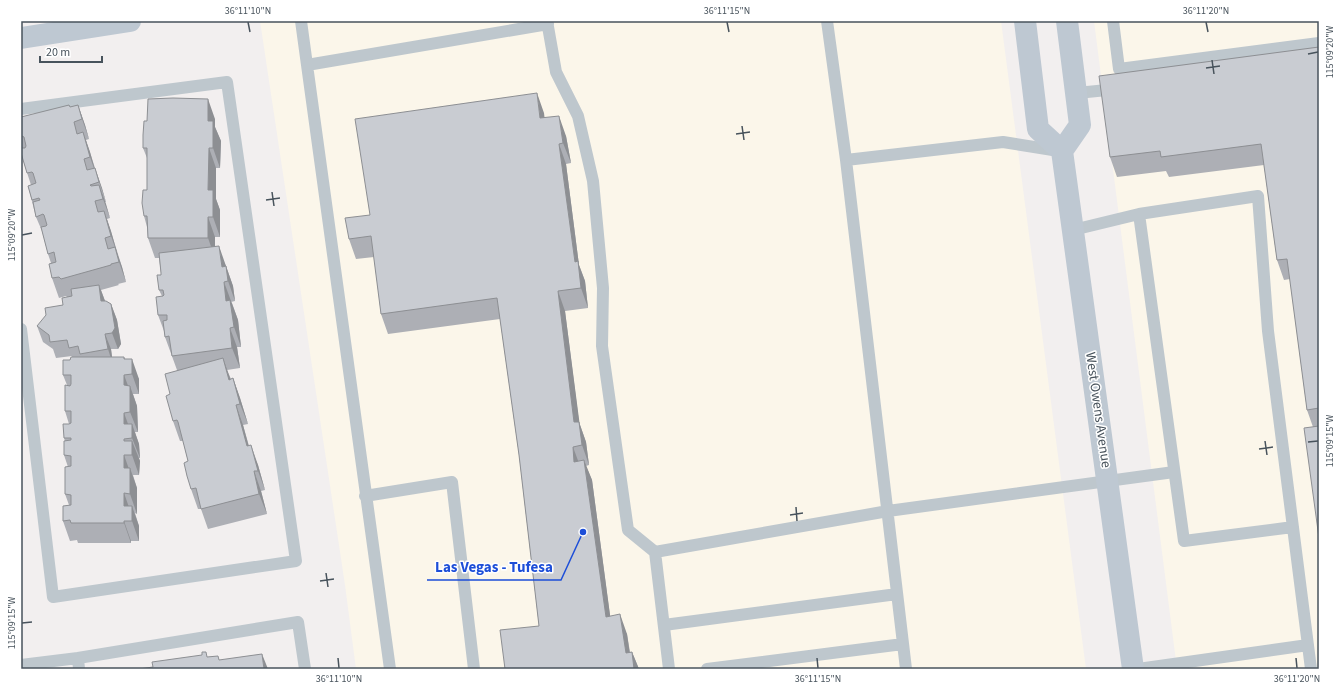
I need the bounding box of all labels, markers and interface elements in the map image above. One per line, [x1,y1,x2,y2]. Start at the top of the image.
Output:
text: 36°11'10"N [225,4,271,18]
text: 36°11'15"N [704,4,750,18]
text: 36°11'20"N [1183,4,1229,18]
text: 115°09'20"W [1323,26,1337,78]
scale bar [40,38,102,64]
text: 20 m [46,44,70,61]
text: 115°09'20"W [5,209,19,261]
street label: West Owens Avenue [1080,351,1116,469]
text: 115°09'15"W [1323,415,1337,467]
callout: Las Vegas - Tufesa [427,553,561,580]
text: Las Vegas - Tufesa [435,557,553,578]
text: 115°09'15"W [5,597,19,649]
text: 36°11'10"N [316,672,362,686]
text: 36°11'15"N [795,672,841,686]
text: 36°11'20"N [1274,672,1320,686]

